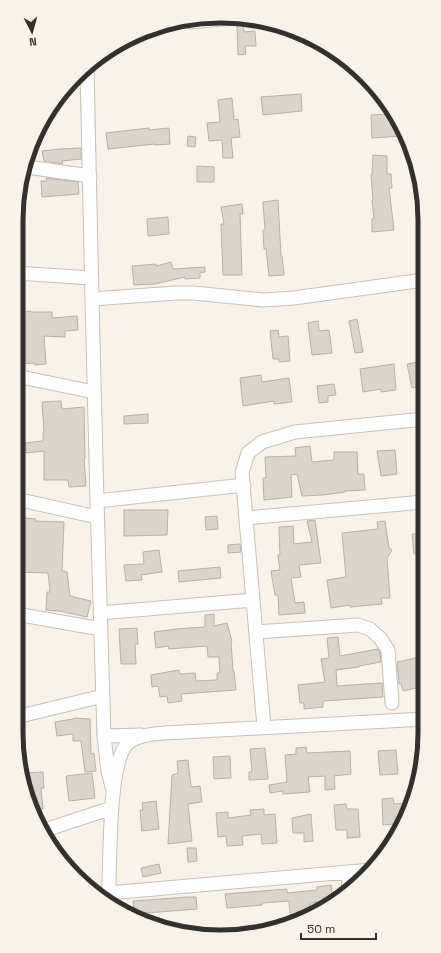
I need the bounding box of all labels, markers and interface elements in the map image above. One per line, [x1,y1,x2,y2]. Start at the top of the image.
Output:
north arrow [12,12,52,52]
text: N [29,35,37,49]
scale bar [301,915,376,941]
text: 50 m [307,921,335,937]

